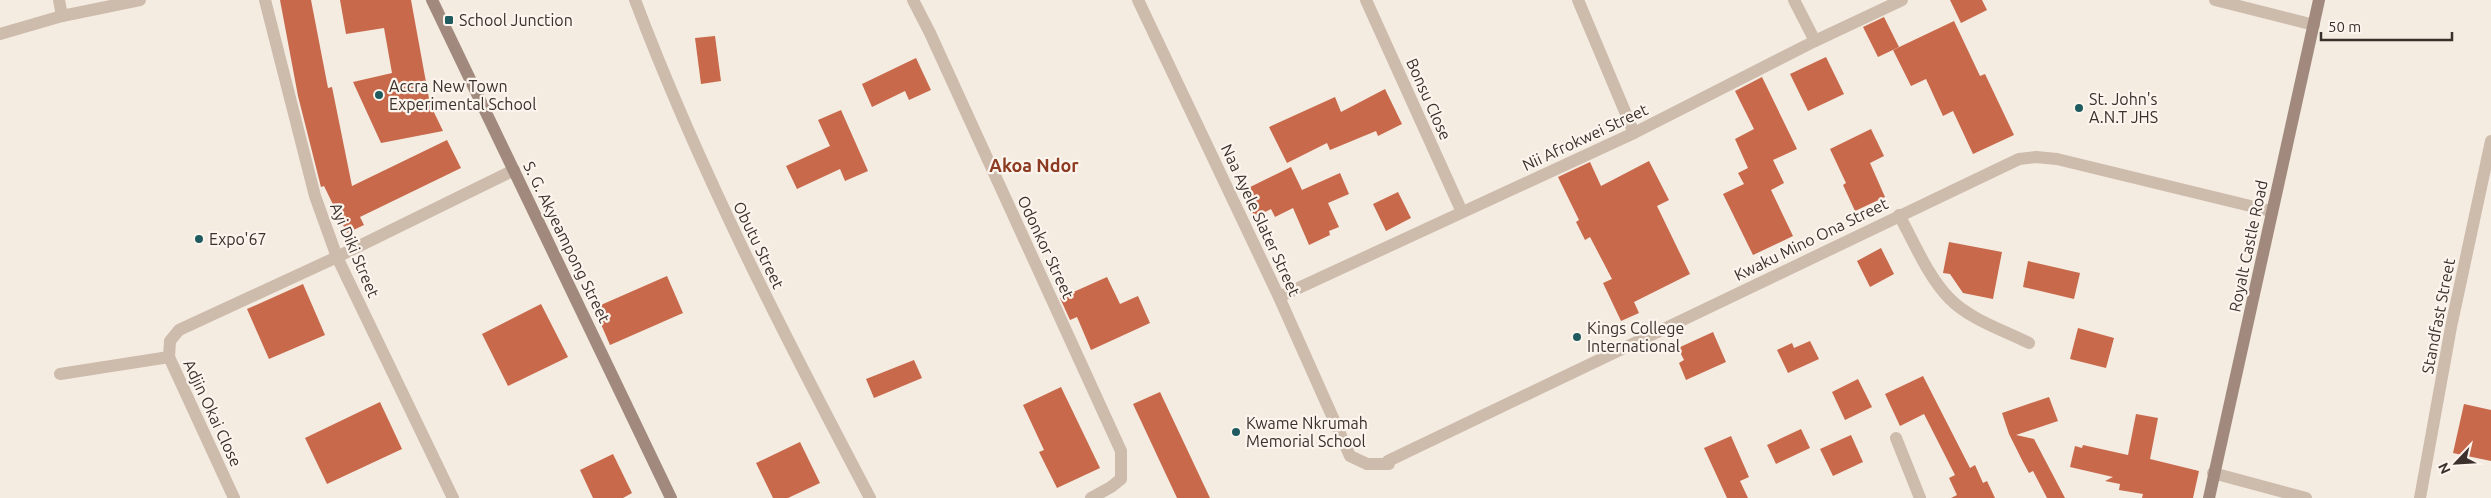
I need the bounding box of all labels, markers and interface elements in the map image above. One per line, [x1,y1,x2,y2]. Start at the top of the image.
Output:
scale bar [2321,10,2452,42]
place label: School Junction [459,11,573,29]
marker: School Junction [443,14,455,26]
text: 50 m [2328,18,2361,35]
street label: Bonsu Close [1403,55,1455,143]
place label: Accra New Town Experimental School [389,77,536,113]
marker: Accra New Town Experimental School [373,89,385,101]
place label: St. John's A.N.T JHS [2089,90,2158,126]
street label: Nii Afrokwei Street [1519,100,1651,174]
marker: St. John's A.N.T JHS [2073,102,2085,114]
street label: Naa Ayele Slater Street [1218,141,1304,299]
district label: Akoa Ndor [989,155,1079,175]
street label: S. G. Akyeampong Street [520,158,614,326]
street label: Royalt Castle Road [2225,179,2271,313]
street label: Odonkor Street [1014,193,1078,302]
street label: Kwaku Mino Ona Street [1731,194,1891,284]
street label: Obutu Street [730,199,788,292]
street label: Ayi Diki Street [327,200,383,301]
place label: Expo'67 [209,230,267,248]
marker: Expo'67 [193,233,205,245]
street label: Standfast Street [2418,256,2458,375]
place label: Kings College International [1587,319,1684,355]
marker: Kings College International [1571,331,1583,343]
street label: Adjin Okai Close [180,357,246,469]
place label: Kwame Nkrumah Memorial School [1246,414,1368,450]
marker: Kwame Nkrumah Memorial School [1230,426,1242,438]
north arrow [2431,438,2481,488]
text: N [2435,460,2454,477]

